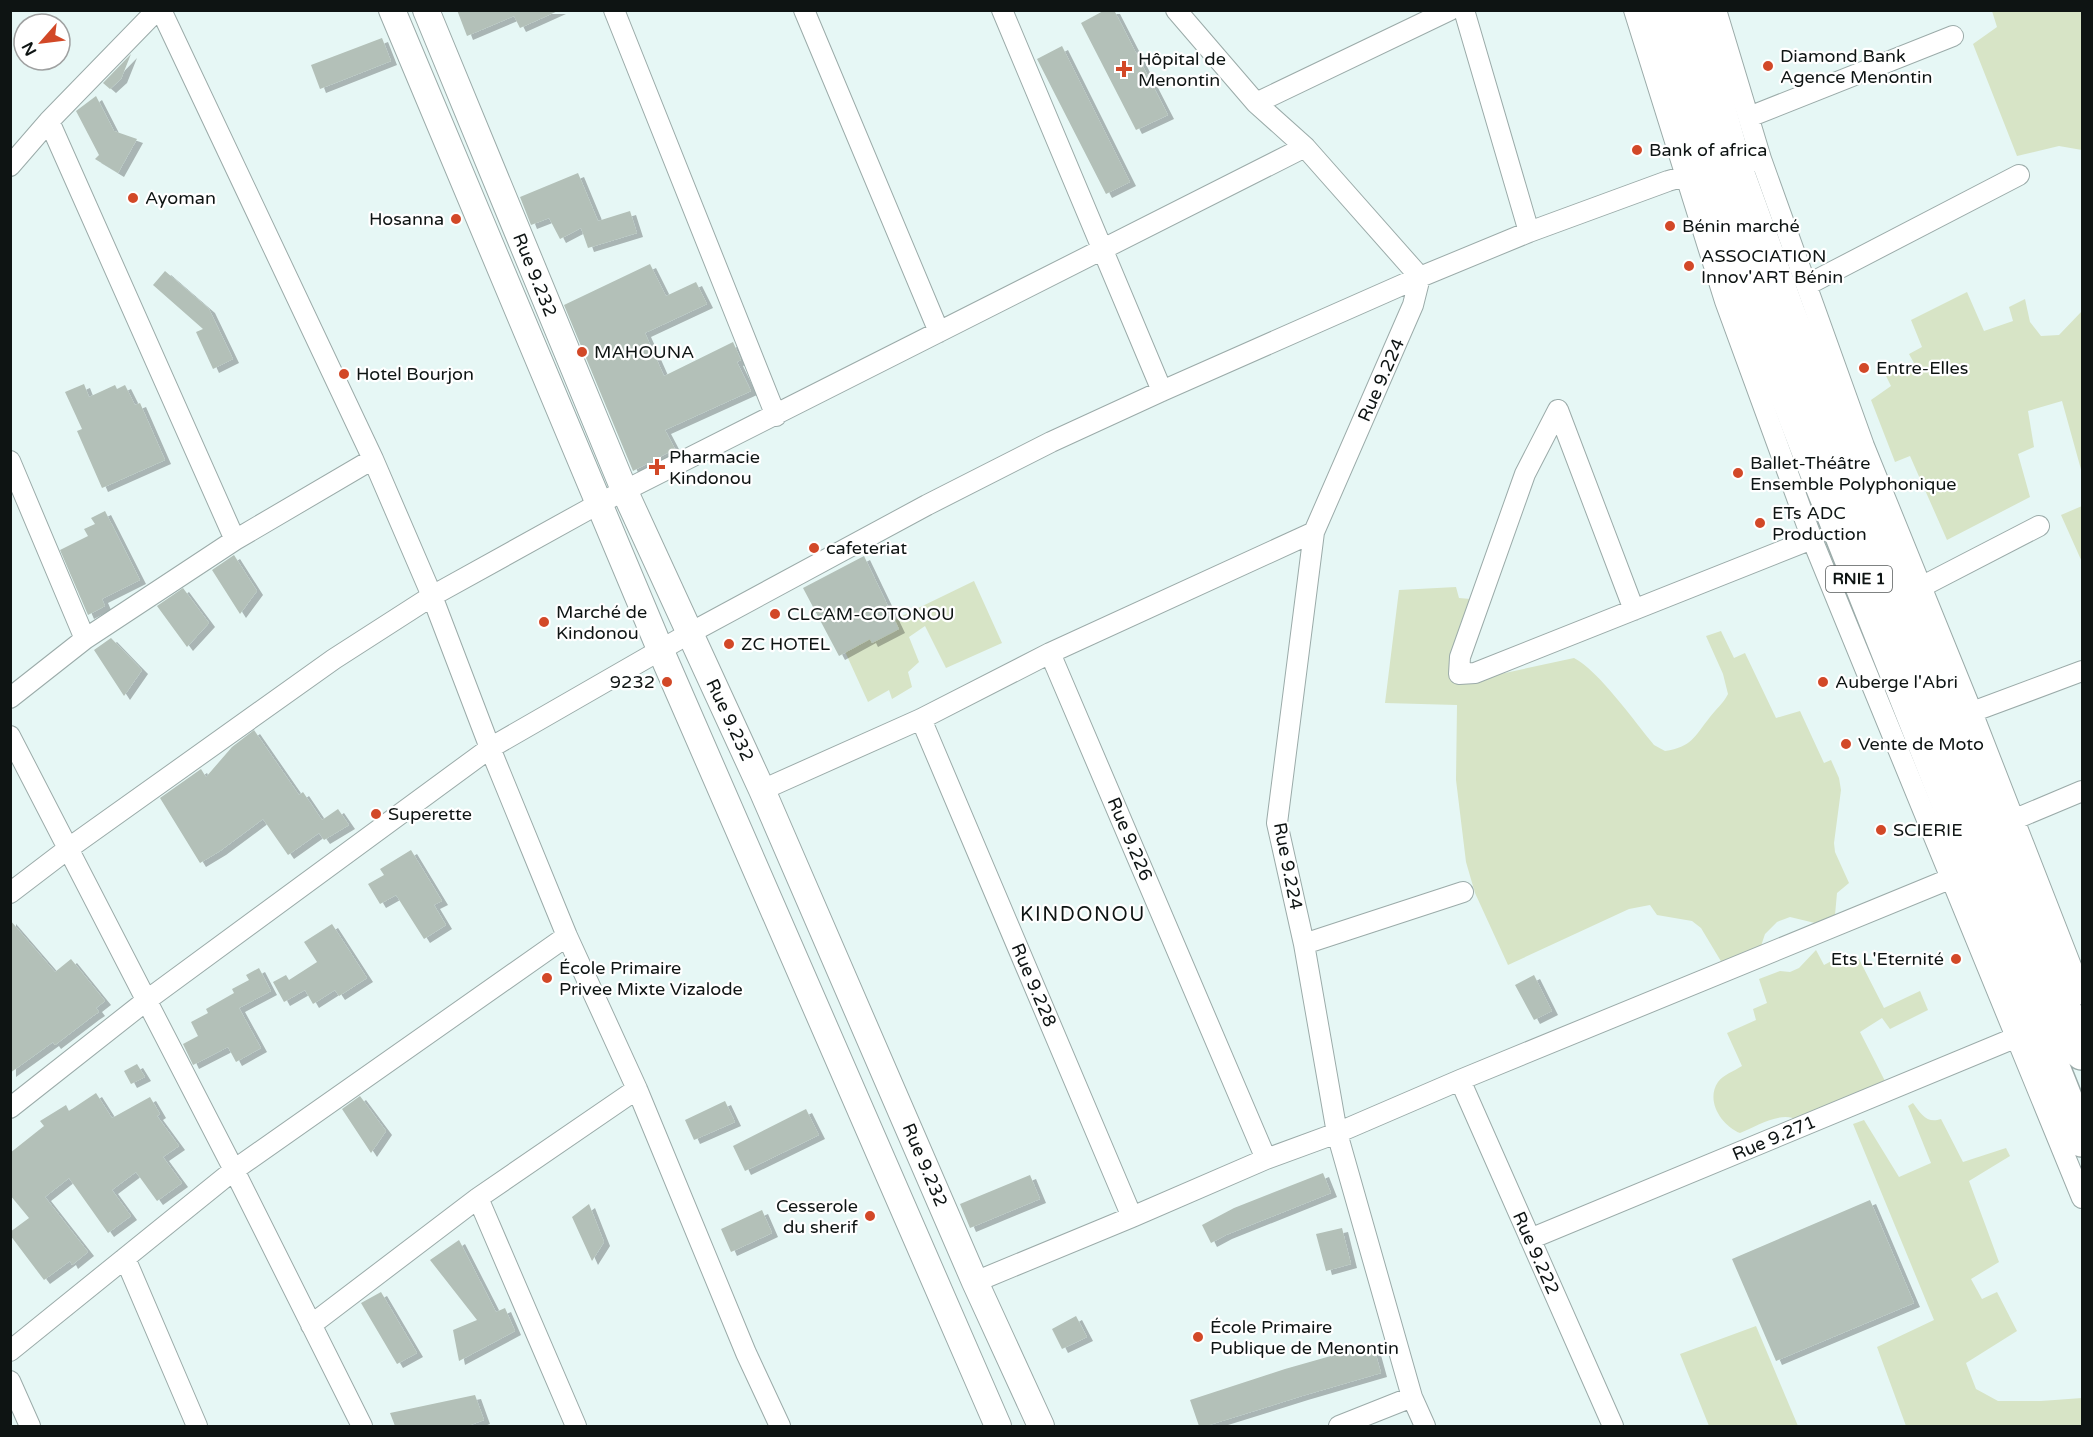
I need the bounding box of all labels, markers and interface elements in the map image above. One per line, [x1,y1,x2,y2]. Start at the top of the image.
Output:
north arrow [12,12,72,72]
text: N [18,38,41,59]
place label: Diamond Bank Agence Menontin [1780,45,1932,88]
place label: Hôpital de Menontin [1138,48,1226,91]
marker: Diamond Bank Agence Menontin [1761,59,1775,73]
marker: Hôpital de Menontin [1115,60,1133,78]
place label: Bank of africa [1649,139,1767,161]
marker: Bank of africa [1630,143,1644,157]
place label: Ayoman [145,187,216,209]
marker: Ayoman [126,191,140,205]
place label: Hosanna [369,208,444,230]
marker: Hosanna [449,212,463,226]
place label: Bénin marché [1682,215,1800,237]
marker: Bénin marché [1663,219,1677,233]
street label: Rue 9.232 [508,230,562,320]
place label: ASSOCIATION Innov'ART Bénin [1701,245,1843,288]
marker: ASSOCIATION Innov'ART Bénin [1682,259,1696,273]
street label: Rue 9.224 [1353,335,1409,425]
place label: MAHOUNA [594,341,695,363]
marker: MAHOUNA [575,345,589,359]
place label: Entre-Elles [1876,357,1968,379]
marker: Entre-Elles [1857,361,1871,375]
place label: Hotel Bourjon [356,363,474,385]
marker: Hotel Bourjon [337,367,351,381]
place label: Pharmacie Kindonou [669,446,760,489]
place label: Ballet-Théâtre Ensemble Polyphonique [1750,452,1957,495]
marker: Pharmacie Kindonou [650,460,664,474]
marker: Ballet-Théâtre Ensemble Polyphonique [1731,466,1745,480]
place label: ETs ADC Production [1772,502,1867,545]
marker: ETs ADC Production [1753,516,1767,530]
place label: cafeteriat [826,537,907,559]
marker: cafeteriat [807,541,821,555]
road number: RNIE 1 [1826,566,1892,592]
place label: Marché de Kindonou [556,601,647,644]
place label: CLCAM-COTONOU [787,603,955,625]
marker: CLCAM-COTONOU [768,607,782,621]
marker: Marché de Kindonou [537,615,551,629]
place label: ZC HOTEL [741,633,831,655]
marker: ZC HOTEL [722,637,736,651]
place label: 9232 [610,671,655,693]
place label: Auberge l'Abri [1835,671,1958,693]
marker: 9232 [660,675,674,689]
street label: Rue 9.232 [701,675,759,765]
marker: Auberge l'Abri [1816,675,1830,689]
place label: Vente de Moto [1858,733,1984,755]
marker: Vente de Moto [1839,737,1853,751]
street label: Rue 9.226 [1103,794,1157,884]
place label: Superette [388,803,472,825]
marker: Superette [369,807,383,821]
place label: SCIERIE [1893,819,1963,841]
street label: Rue 9.224 [1269,820,1307,912]
marker: SCIERIE [1874,823,1888,837]
district label: KINDONOU [1020,903,1146,927]
street label: Rue 9.228 [1007,940,1061,1030]
place label: Ets L'Eternité [1831,948,1944,970]
marker: Ets L'Eternité [1949,952,1963,966]
place label: École Primaire Privee Mixte Vizalode [559,957,743,1000]
marker: École Primaire Privee Mixte Vizalode [540,971,554,985]
street label: Rue 9.271 [1729,1111,1819,1165]
street label: Rue 9.232 [898,1120,952,1210]
place label: Cesserole du sherif [776,1195,858,1238]
street label: Rue 9.222 [1508,1208,1564,1298]
marker: Cesserole du sherif [863,1209,877,1223]
place label: École Primaire Publique de Menontin [1210,1316,1399,1359]
marker: École Primaire Publique de Menontin [1191,1330,1205,1344]

